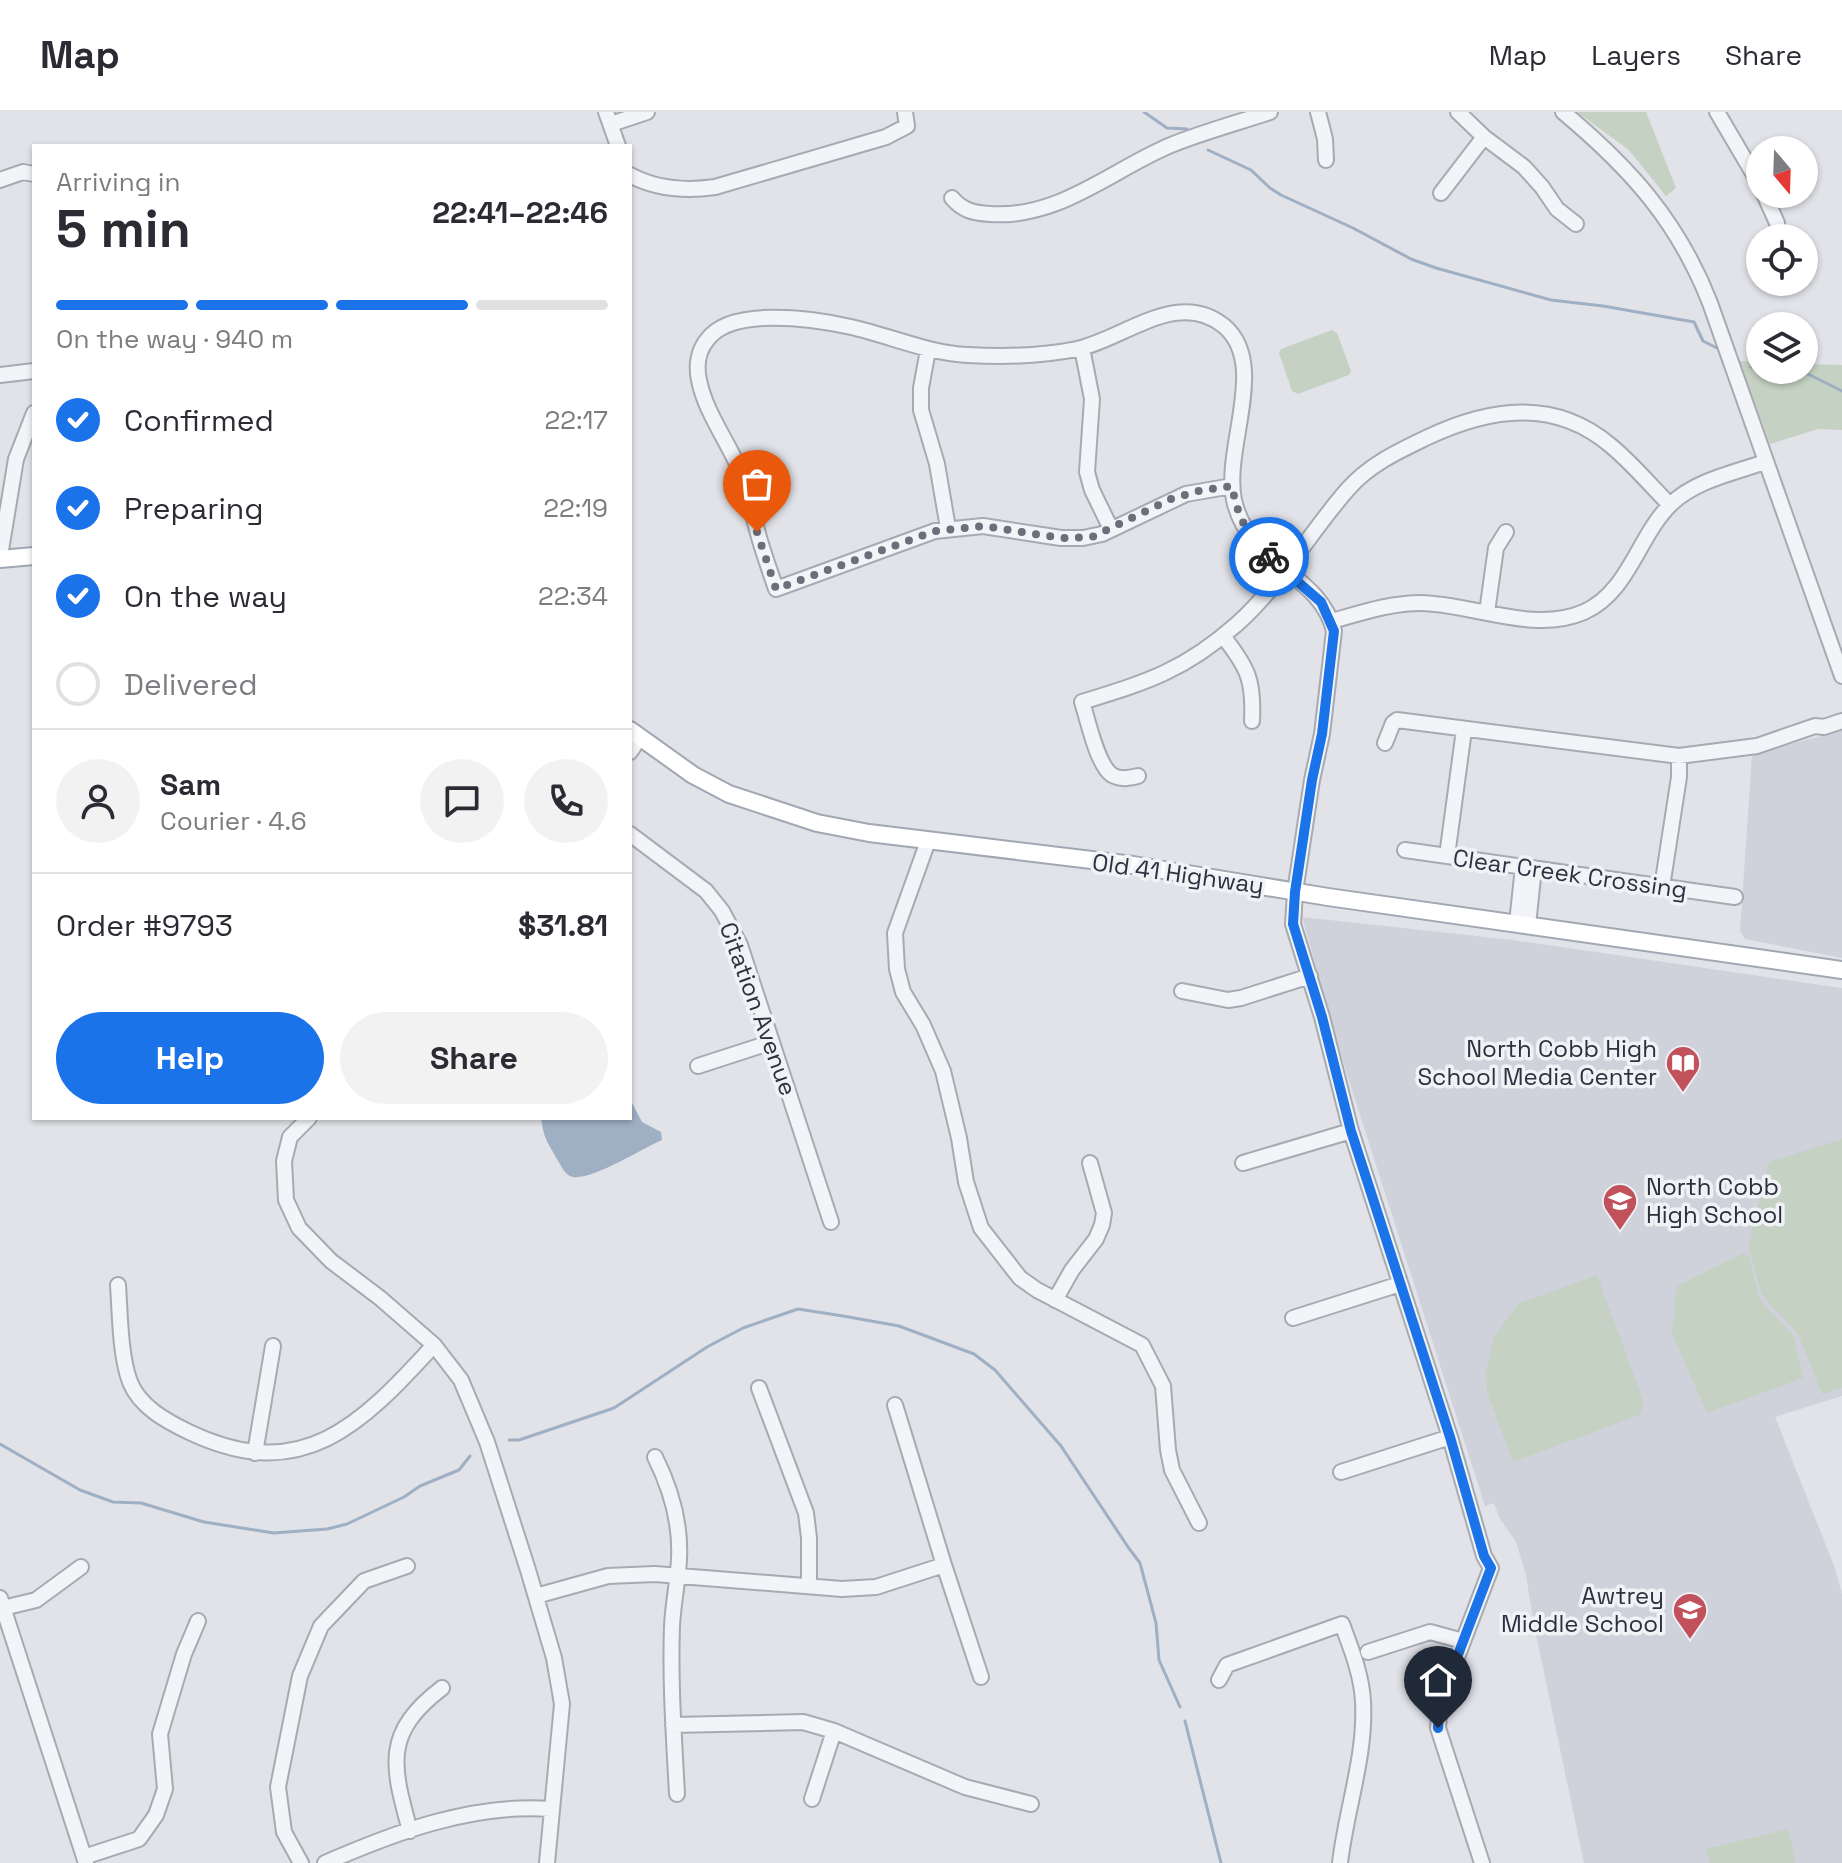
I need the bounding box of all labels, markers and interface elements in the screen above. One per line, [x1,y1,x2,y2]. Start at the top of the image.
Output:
text: Map [40,31,120,79]
text: Map [1489,37,1547,73]
text: Layers [1591,37,1681,73]
text: Share [1725,37,1802,73]
north arrow [1746,136,1818,208]
map controls [1746,136,1818,384]
text: Arriving in [56,165,180,199]
text: 22:41–22:46 [432,193,608,232]
text: 5 min [56,196,191,262]
button: locate [1746,224,1818,296]
button: layers [1746,312,1818,384]
text: On the way · 940 m [56,322,293,356]
icon: check [56,398,100,442]
text: Confirmed [124,401,274,440]
text: 22:17 [545,403,608,437]
pin [723,450,791,532]
icon: bag [735,462,779,506]
icon: check [56,486,100,530]
text: Preparing [124,489,263,528]
text: 22:19 [543,491,608,525]
courier [1229,517,1309,597]
icon: bike [1247,535,1291,579]
icon: check [56,574,100,618]
text: On the way [124,577,287,616]
text: 22:34 [538,579,608,613]
text: Delivered [124,665,258,704]
button: person [56,759,140,843]
button: chat [420,759,504,843]
button: phone [524,759,608,843]
text: Sam [160,765,221,804]
text: Courier · 4.6 [160,804,307,838]
street label: Clear Creek Crossing [1451,842,1689,905]
street label: Old 41 Highway [1090,846,1266,901]
text: Order #9793 [56,906,233,945]
text: $31.81 [518,906,608,945]
street label: Citation Avenue [713,918,804,1100]
button: Help [56,1012,324,1104]
button: Share [340,1012,608,1104]
place label: North Cobb High School Media Center [1417,1033,1657,1092]
library icon: North Cobb High School Media Center [1664,1044,1702,1094]
place label: North Cobb High School [1646,1171,1783,1230]
school or university icon: North Cobb High School [1601,1182,1639,1232]
place label: Awtrey Middle School [1501,1580,1664,1639]
school or university icon: Awtrey Middle School [1671,1591,1709,1641]
pin [1404,1646,1472,1728]
icon: home [1416,1658,1460,1702]

